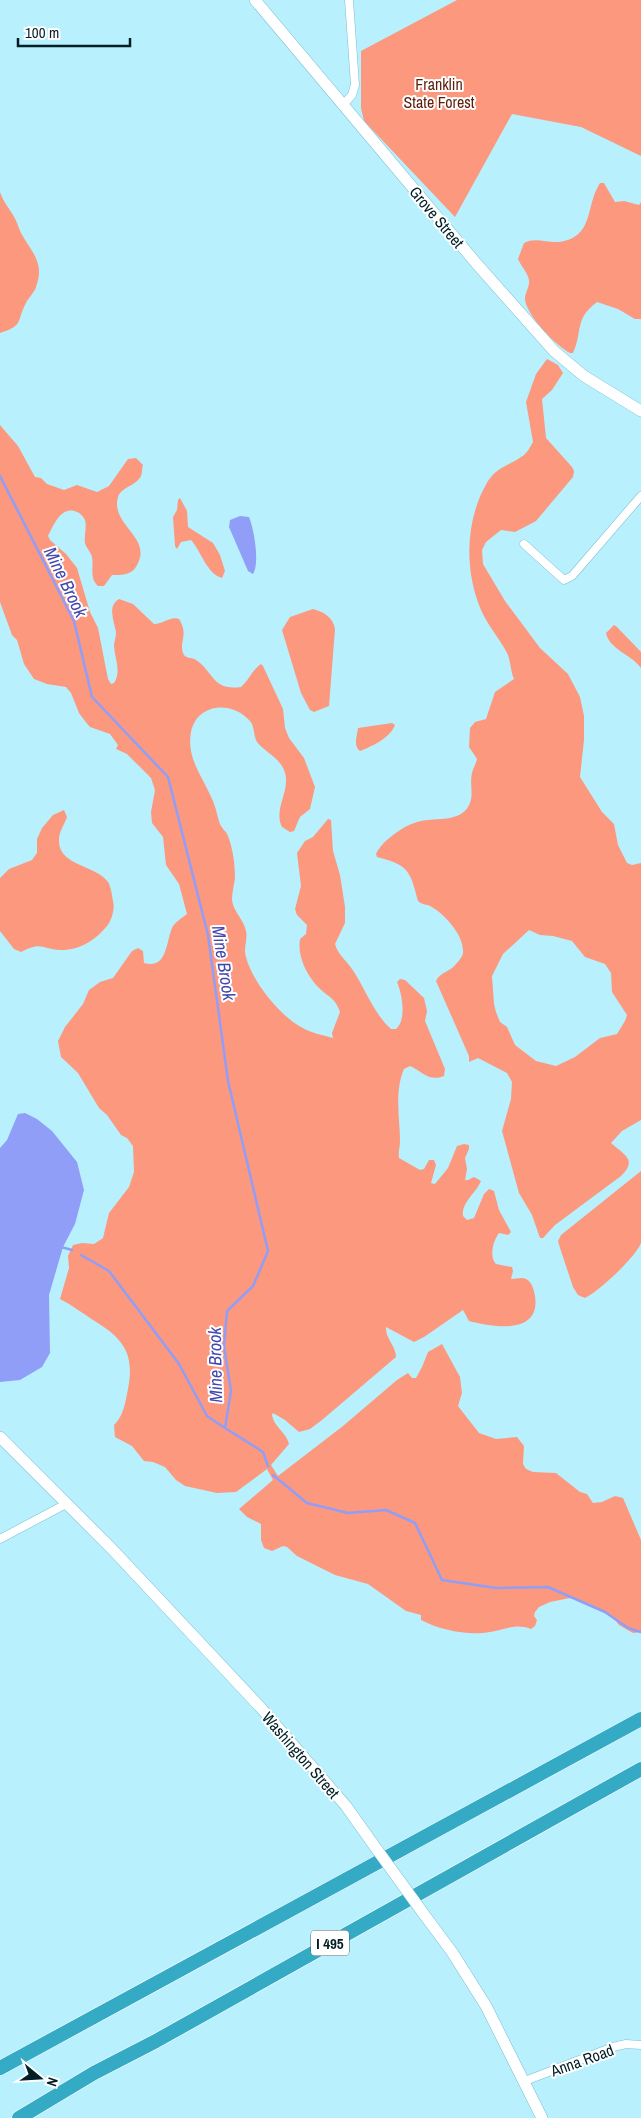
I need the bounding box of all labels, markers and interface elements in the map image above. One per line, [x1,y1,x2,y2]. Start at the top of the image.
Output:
scale bar [18,15,130,47]
text: 100 m [25,22,59,43]
park label: Franklin State Forest [404,73,475,113]
street label: Grove Street [405,181,470,253]
water label: Mine Brook [38,543,94,622]
water label: Mine Brook [206,924,242,1003]
water label: Mine Brook [202,1326,228,1403]
street label: Washington Street [257,1707,345,1803]
road number: I 495 [311,1930,349,1956]
street label: Anna Road [546,2038,617,2082]
north arrow [15,2053,65,2103]
text: N [43,2075,62,2089]

